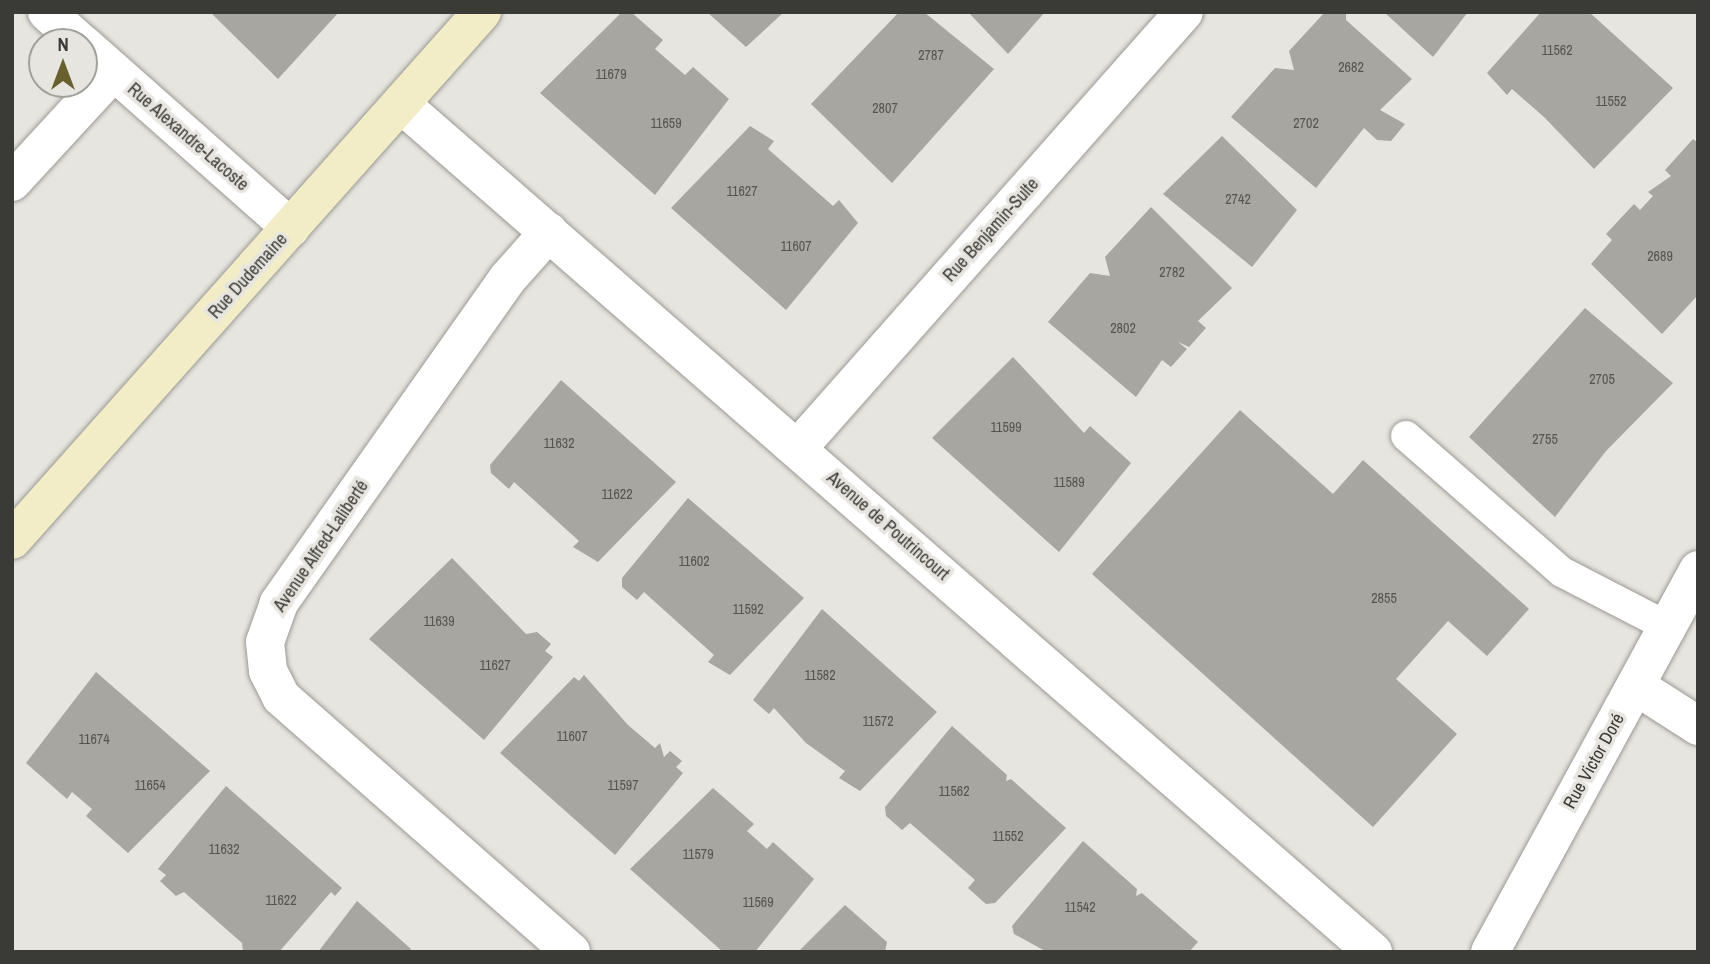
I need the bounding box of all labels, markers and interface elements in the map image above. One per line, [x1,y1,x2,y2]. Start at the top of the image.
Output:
north arrow [28,28,98,98]
text: N [57,31,69,57]
house number: 11562 [1541,42,1573,58]
house number: 2787 [918,47,944,63]
house number: 2682 [1338,59,1364,75]
house number: 11679 [595,66,627,82]
street label: Rue Alexandre-Lacoste [123,78,253,196]
house number: 11552 [1595,93,1627,109]
house number: 2807 [872,100,898,116]
house number: 11659 [650,115,682,131]
house number: 2702 [1293,115,1319,131]
street label: Rue Benjamin-Sulte [939,174,1043,286]
house number: 11627 [726,183,758,199]
house number: 2742 [1225,191,1251,207]
street label: Rue Dudemaine [204,229,292,323]
house number: 11607 [780,238,812,254]
house number: 2689 [1647,248,1673,264]
house number: 2782 [1159,264,1185,280]
house number: 2802 [1110,320,1136,336]
house number: 2705 [1589,371,1615,387]
house number: 11599 [990,419,1022,435]
house number: 2755 [1532,431,1558,447]
house number: 11632 [543,435,575,451]
street label: Avenue de Poutrincourt [822,467,954,585]
house number: 11589 [1053,474,1085,490]
street label: Avenue Alfred-Laliberté [269,476,373,616]
house number: 11622 [601,486,633,502]
house number: 11602 [678,553,710,569]
house number: 2855 [1371,590,1397,606]
house number: 11592 [732,601,764,617]
house number: 11639 [423,613,455,629]
house number: 11627 [479,657,511,673]
house number: 11582 [804,667,836,683]
street label: Rue Victor Doré [1559,710,1629,812]
house number: 11572 [862,713,894,729]
house number: 11607 [556,728,588,744]
house number: 11674 [78,731,110,747]
house number: 11654 [134,777,166,793]
house number: 11597 [607,777,639,793]
house number: 11562 [938,783,970,799]
house number: 11552 [992,828,1024,844]
house number: 11632 [208,841,240,857]
house number: 11579 [682,846,714,862]
house number: 11622 [265,892,297,908]
house number: 11569 [742,894,774,910]
house number: 11542 [1064,899,1096,915]

